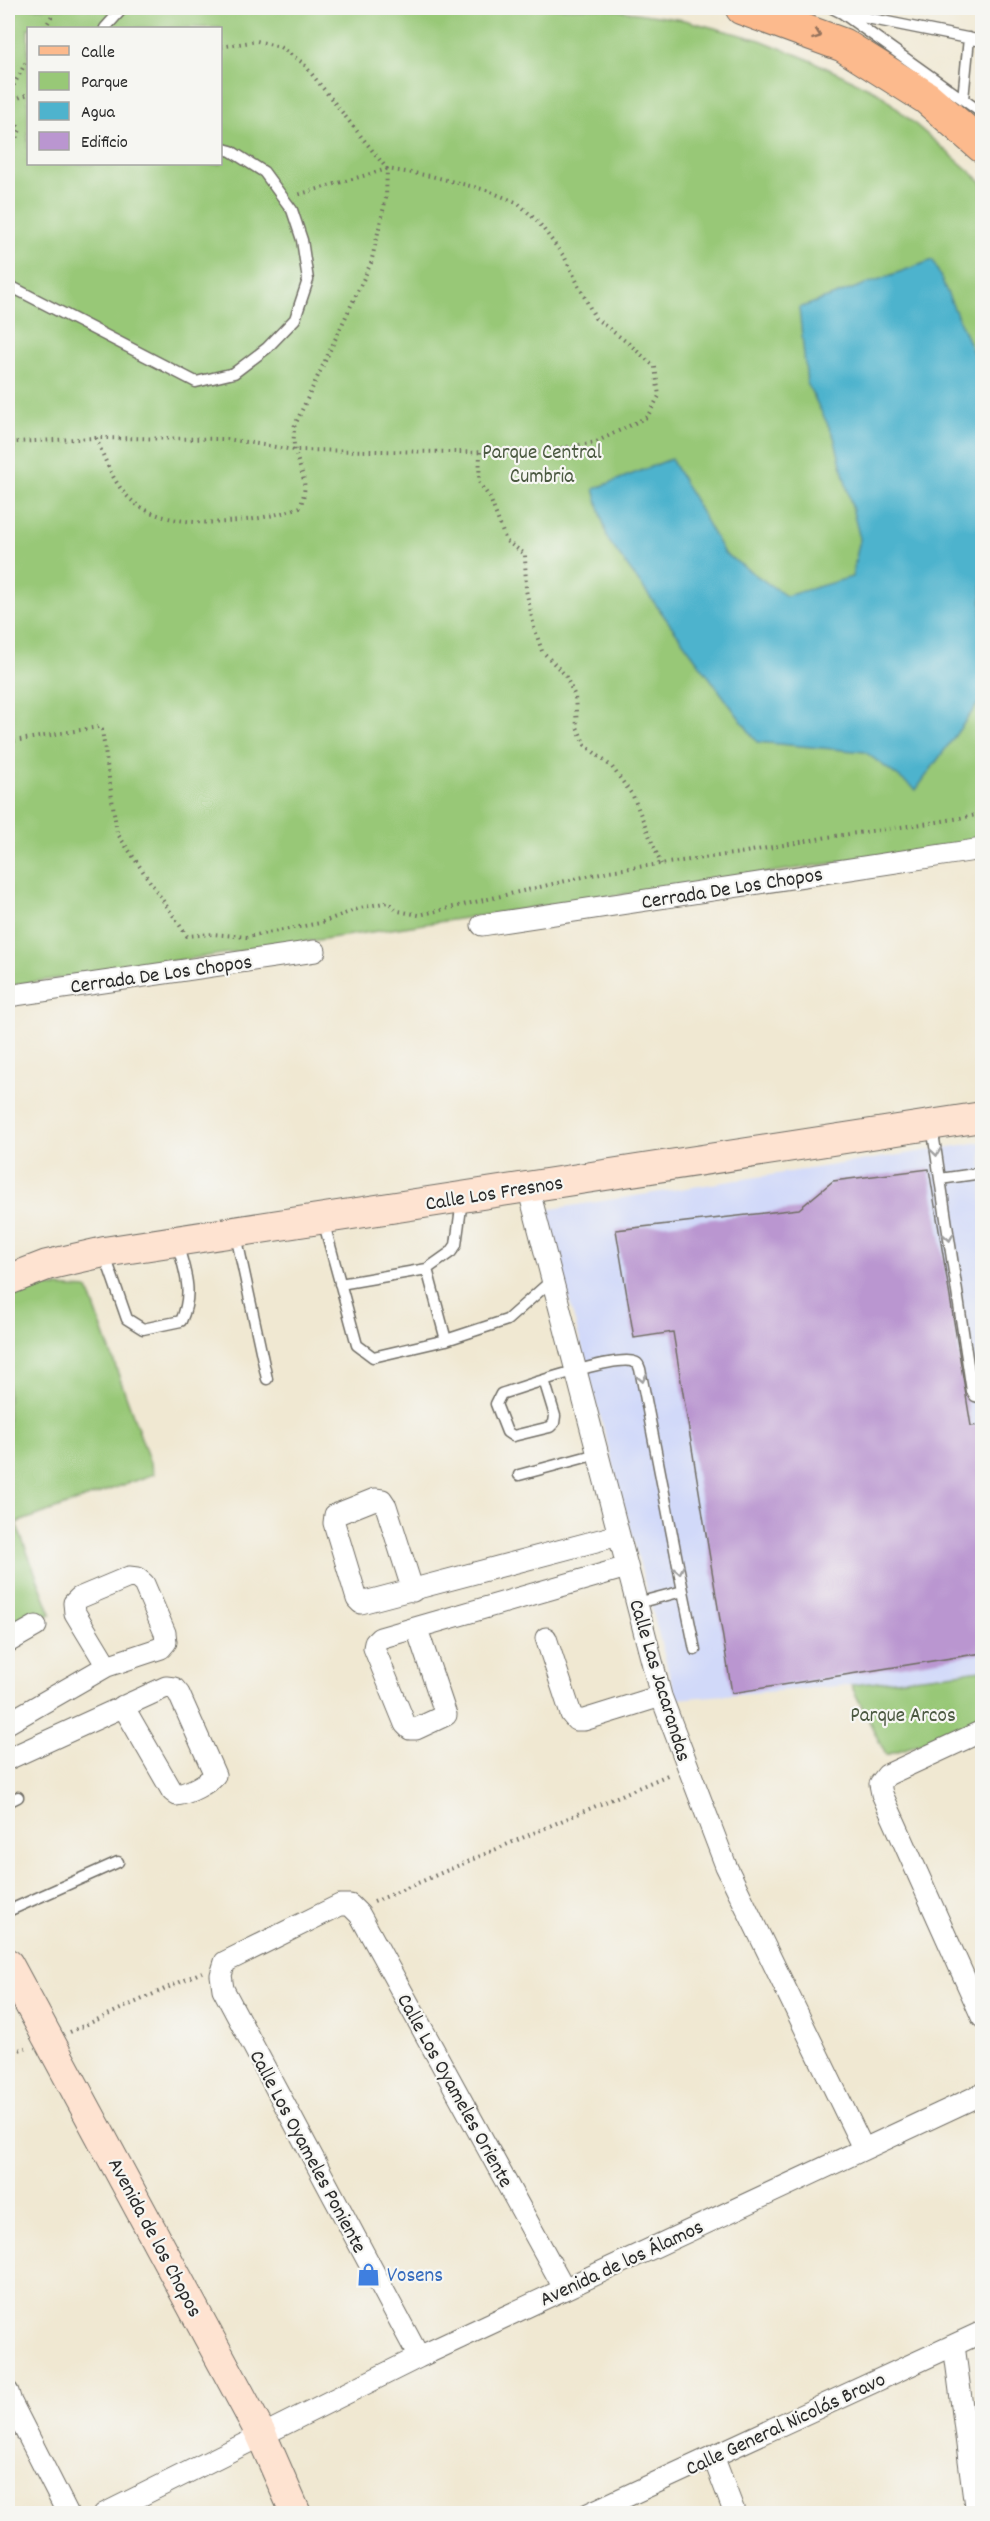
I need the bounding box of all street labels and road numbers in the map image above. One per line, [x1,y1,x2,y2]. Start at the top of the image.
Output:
street label: Cerrada De Los Chopos [640,861,825,919]
street label: Cerrada De Los Chopos [69,948,254,1004]
street label: Calle Los Fresnos [423,1169,565,1221]
street label: Calle Las Jacarandas [619,1596,697,1766]
street label: Calle Los Oyameles Oriente [388,1989,519,2194]
street label: Calle Los Oyameles Poniente [240,2046,373,2259]
street label: Avenida de los Chopos [99,2153,208,2323]
street label: Avenida de los Álamos [535,2214,709,2316]
street label: Calle General Nicolás Bravo [681,2366,891,2485]

